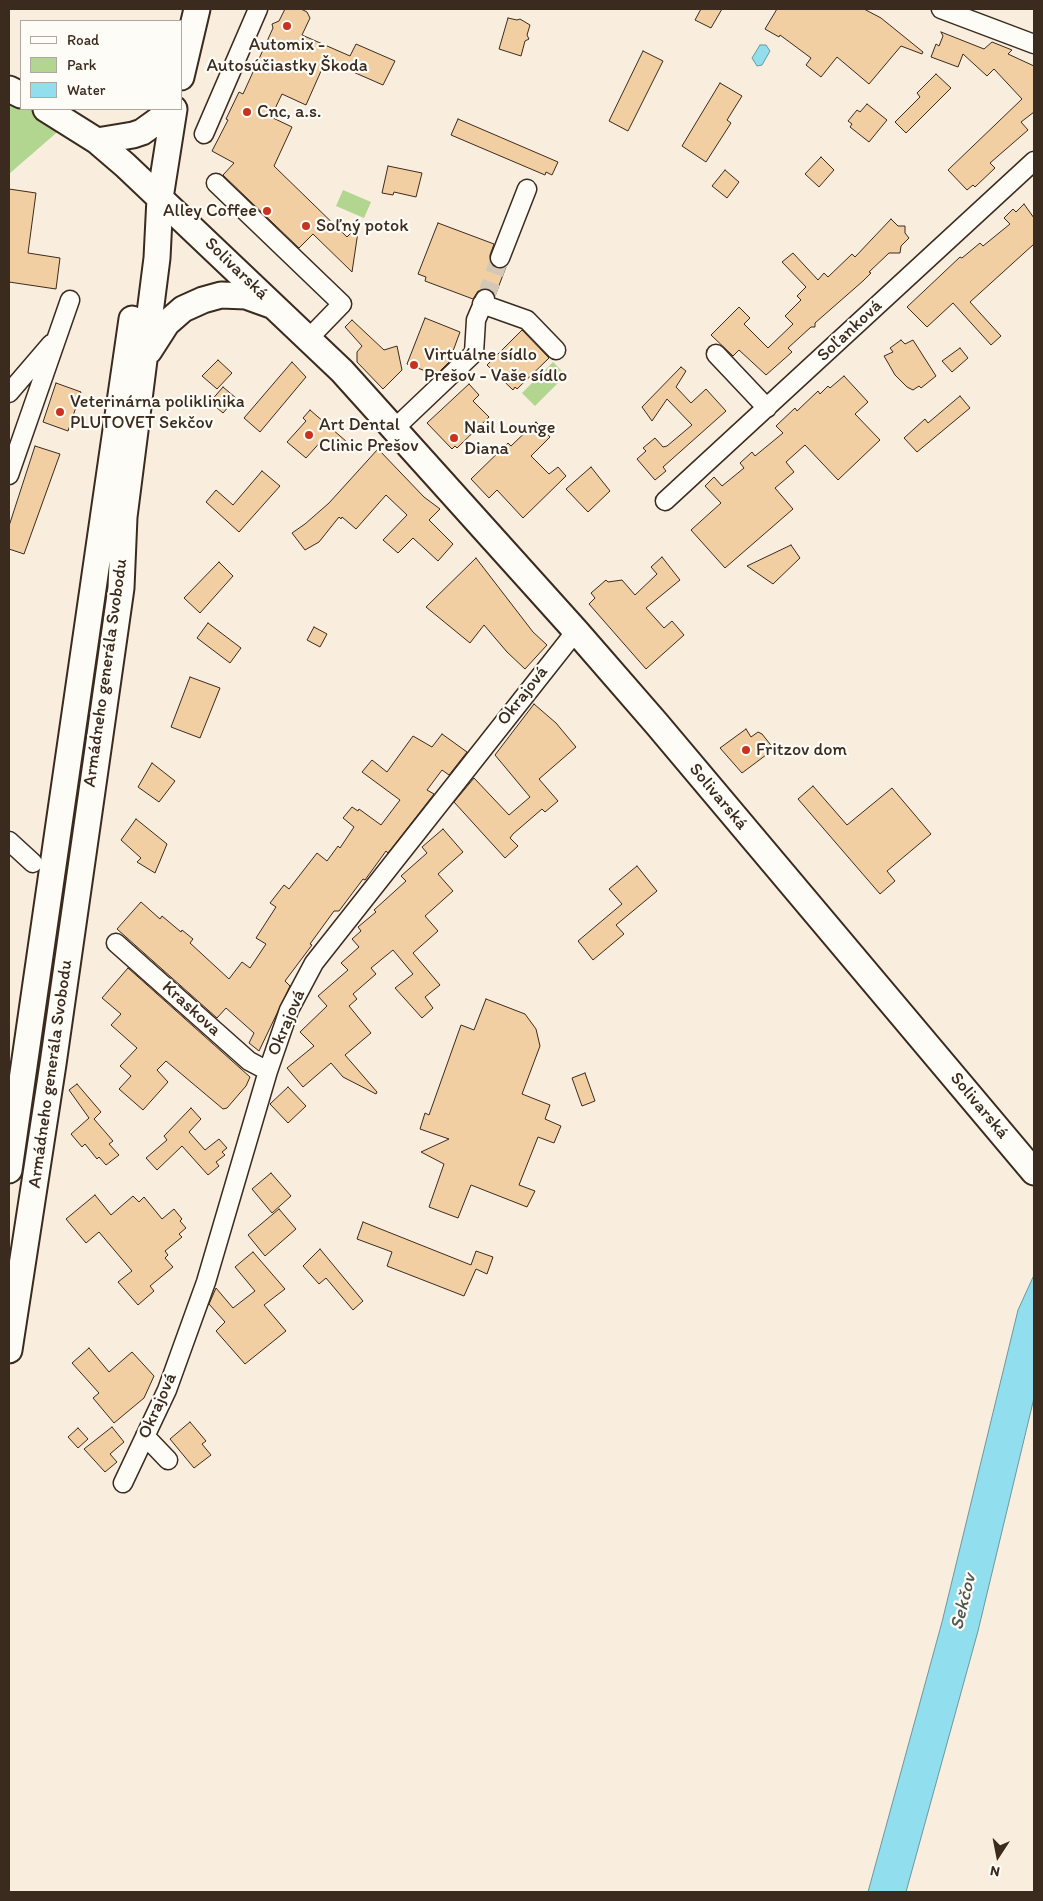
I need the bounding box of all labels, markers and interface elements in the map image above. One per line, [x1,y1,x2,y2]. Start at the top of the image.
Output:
legend [20,20,182,110]
marker: Automix - Autosúčiastky Škoda [281,20,293,32]
text: Road [67,31,99,49]
place label: Automix - Autosúčiastky Škoda [206,34,368,76]
text: Park [67,56,97,74]
text: Water [67,81,105,99]
place label: Cnc, a.s. [257,101,321,123]
marker: Cnc, a.s. [241,106,253,118]
place label: Alley Coffee [163,200,257,222]
marker: Alley Coffee [261,205,273,217]
place label: Soľný potok [316,215,408,237]
marker: Soľný potok [300,220,312,232]
street label: Solivarská [200,233,272,305]
street label: Soľanková [813,296,887,366]
place label: Virtuálne sídlo Prešov - Vaše sídlo [424,344,567,386]
marker: Virtuálne sídlo Prešov - Vaše sídlo [408,359,420,371]
place label: Veterinárna poliklinika PLUTOVET Sekčov [70,391,245,434]
marker: Veterinárna poliklinika PLUTOVET Sekčov [54,406,66,418]
place label: Art Dental Clinic Prešov [319,414,418,456]
place label: Nail Lounge Diana [464,417,555,459]
marker: Art Dental Clinic Prešov [303,429,315,441]
marker: Nail Lounge Diana [448,432,460,444]
street label: Armádneho generála Svobodu [79,557,133,789]
street label: Okrajová [493,662,553,730]
place label: Fritzov dom [756,739,847,761]
marker: Fritzov dom [740,744,752,756]
street label: Solivarská [684,759,752,835]
street label: Armádneho generála Svobodu [24,958,78,1190]
street label: Kraskova [157,977,225,1041]
street label: Okrajová [263,987,311,1059]
street label: Solivarská [945,1068,1013,1144]
street label: Okrajová [134,1370,182,1442]
water label: Sekčov [946,1572,982,1632]
north arrow [973,1831,1023,1881]
text: N [989,1862,1001,1880]

